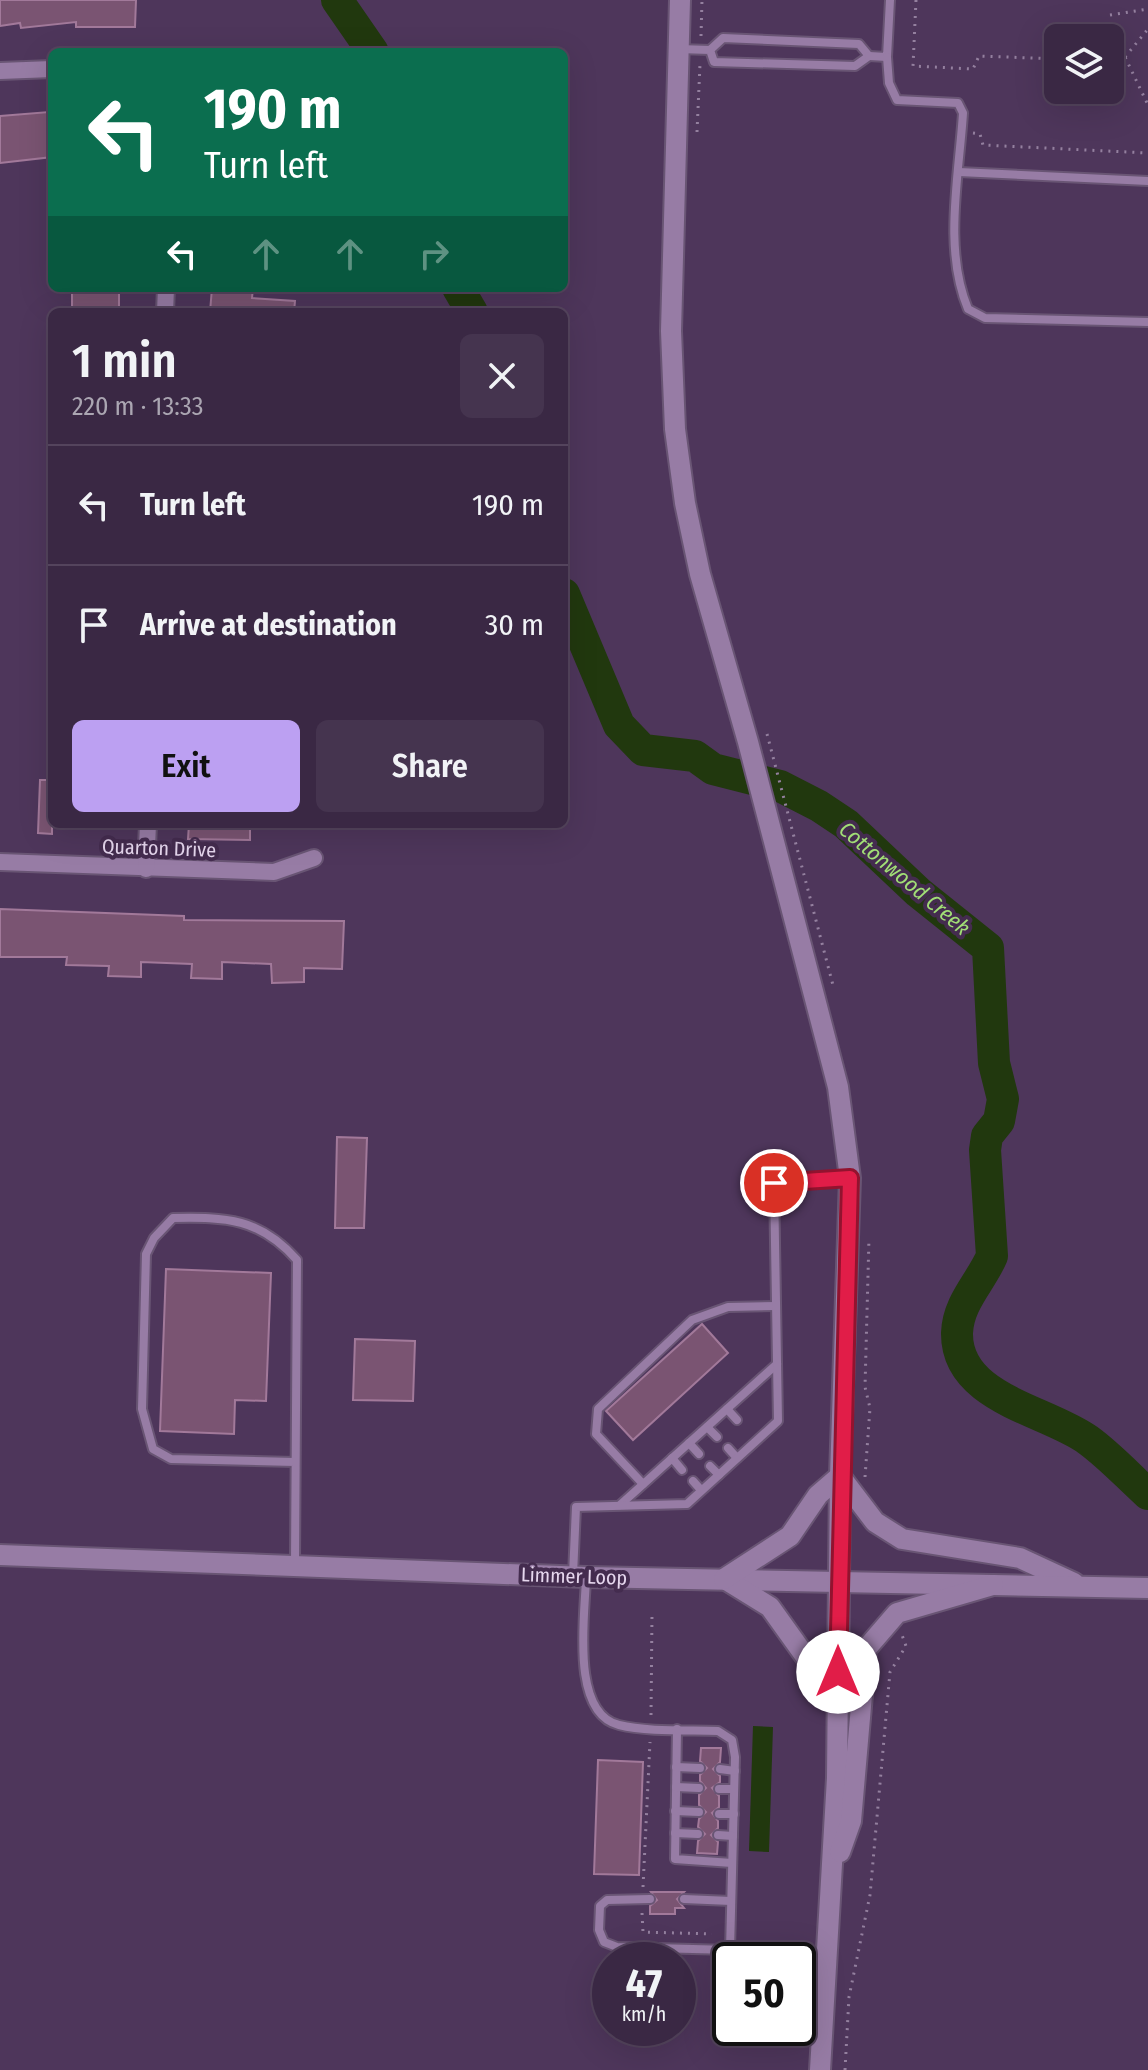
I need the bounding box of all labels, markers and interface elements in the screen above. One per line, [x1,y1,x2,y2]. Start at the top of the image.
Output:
map controls [1044,24,1124,104]
button: layers [1044,24,1124,104]
text: 190 m [204,76,342,143]
icon: left [72,80,176,184]
text: Turn left [204,144,328,188]
icon: left [160,232,204,276]
icon: ahead [244,232,288,276]
icon: ahead [328,232,372,276]
icon: right [412,232,456,276]
text: 1 min [72,332,177,390]
button: close [460,334,544,418]
text: 220 m · 13:33 [72,391,203,422]
icon: left [72,483,116,527]
text: Turn left [140,487,246,523]
text: 190 m [472,487,544,523]
icon: arrive [72,603,116,647]
text: Arrive at destination [140,607,397,643]
text: 30 m [485,607,544,643]
button: Exit [72,720,300,812]
button: Share [316,720,544,812]
water label: Cottonwood Creek [834,816,976,941]
street label: Quarton Drive [102,834,216,862]
pin [740,1149,808,1217]
icon: arrive [752,1161,796,1205]
street label: Limmer Loop [520,1562,628,1590]
position arrow [796,1630,880,1714]
speed limit sign: 50 [712,1942,816,2046]
text: 47 [626,1960,662,2008]
text: km/h [622,2002,666,2026]

